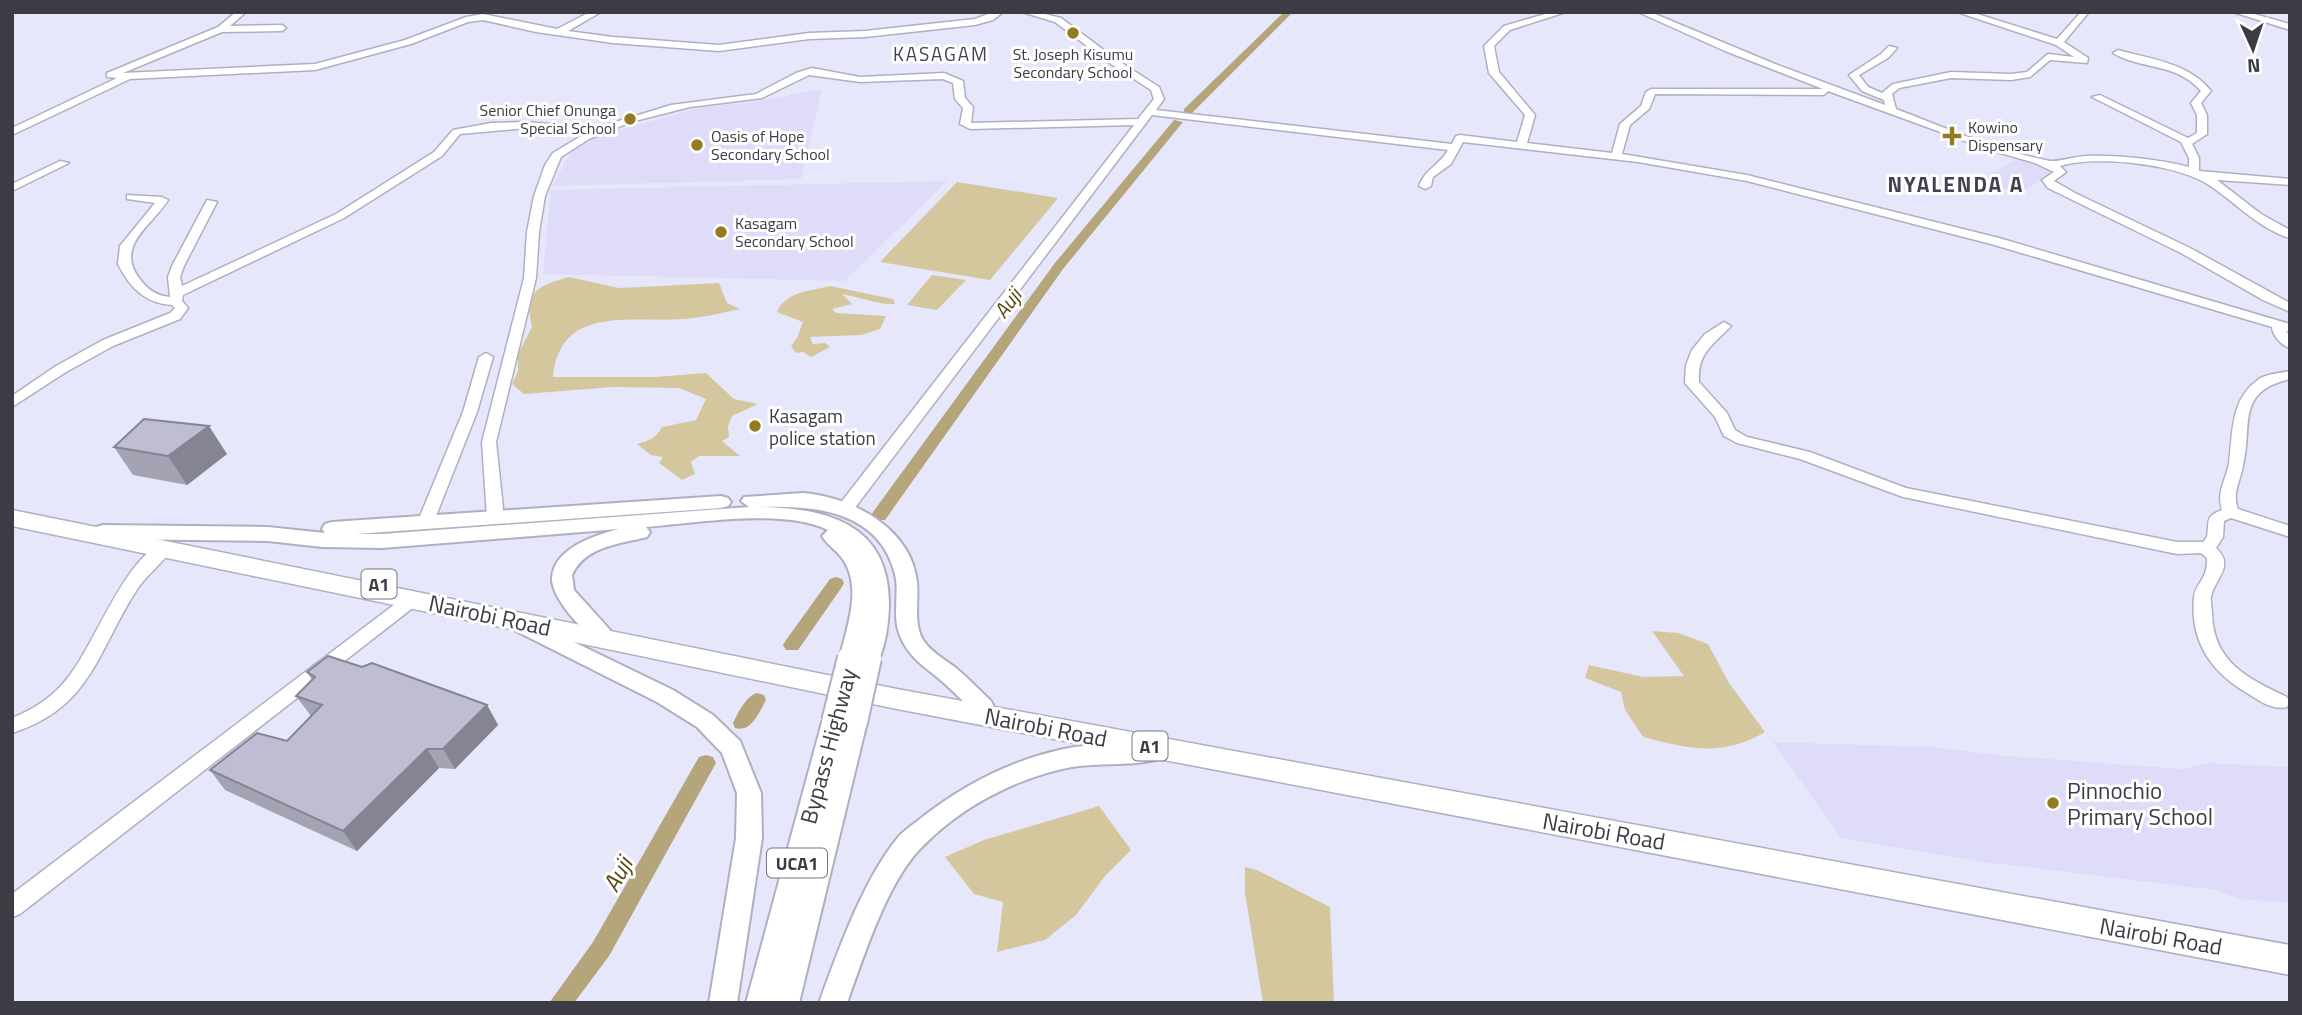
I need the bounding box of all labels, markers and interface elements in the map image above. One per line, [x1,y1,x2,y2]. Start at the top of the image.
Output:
north arrow [2218,14,2288,84]
marker: St. Joseph Kisumu Secondary School [1065,25,1081,41]
district label: KASAGAM [893,39,989,68]
place label: St. Joseph Kisumu Secondary School [1013,42,1133,84]
text: N [2247,52,2261,81]
place label: Senior Chief Onunga Special School [479,98,616,140]
marker: Senior Chief Onunga Special School [622,111,638,127]
place label: Kowino Dispensary [1968,115,2043,157]
place label: Oasis of Hope Secondary School [711,124,830,166]
marker: Kowino Dispensary [1942,126,1962,146]
marker: Oasis of Hope Secondary School [689,137,705,153]
district label: NYALENDA A [1888,168,2024,200]
place label: Kasagam Secondary School [735,211,854,253]
marker: Kasagam Secondary School [713,224,729,240]
water label: Auji [985,279,1031,325]
place label: Kasagam police station [769,401,876,452]
marker: Kasagam police station [747,418,763,434]
road number: A1 [362,570,396,598]
street label: Nairobi Road [426,585,554,645]
street label: Bypass Highway [790,664,866,828]
street label: Nairobi Road [982,698,1110,756]
road number: A1 [1132,732,1168,760]
place label: Pinnochio Primary School [2067,773,2213,834]
marker: Pinnochio Primary School [2045,795,2061,811]
street label: Nairobi Road [1540,803,1668,859]
water label: Auji [593,847,643,898]
road number: UCA1 [767,848,827,878]
street label: Nairobi Road [2097,908,2225,964]

